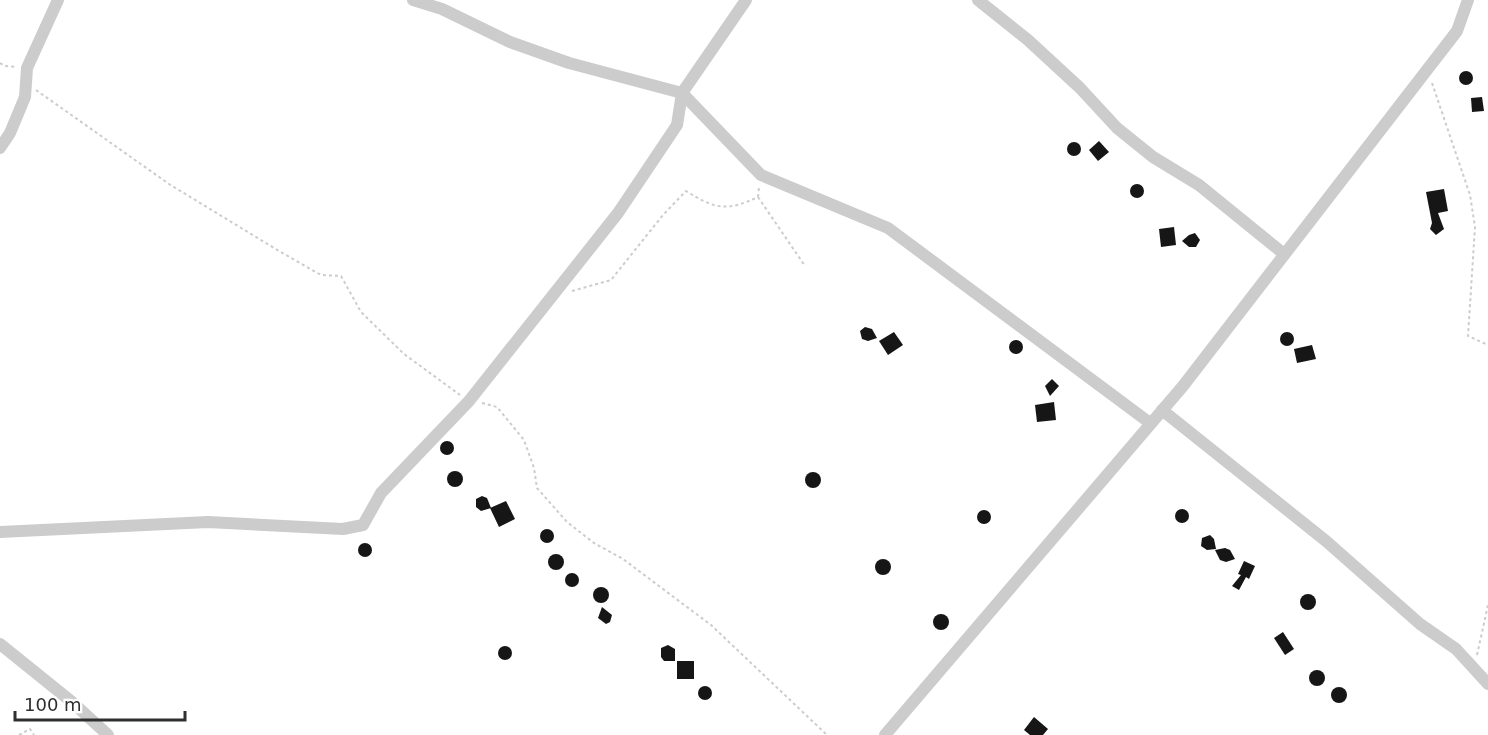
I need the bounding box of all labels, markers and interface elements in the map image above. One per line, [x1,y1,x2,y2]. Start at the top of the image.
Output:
scale bar [15,684,184,722]
text: 100 m [24,694,82,715]

